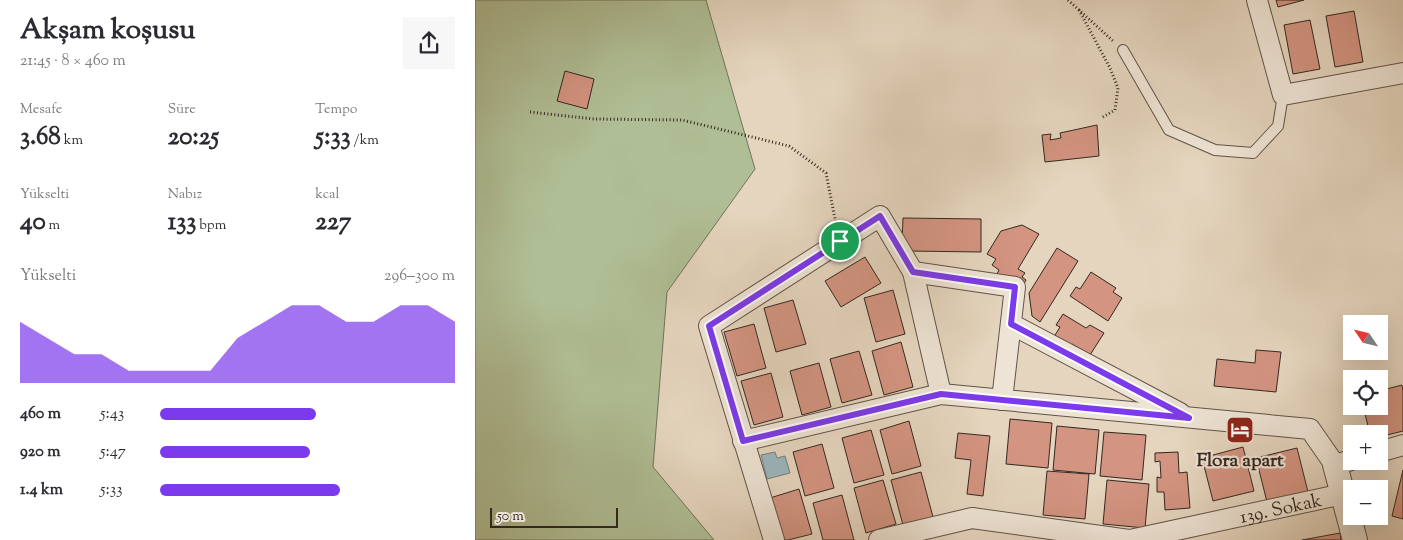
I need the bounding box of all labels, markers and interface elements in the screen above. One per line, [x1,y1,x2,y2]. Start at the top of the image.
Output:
text: Akşam koşusu [20,11,195,51]
button: share [403,17,455,69]
text: 21:45 · 8 × 460 m [20,50,126,73]
text: Mesafe [20,100,62,120]
text: Süre [168,100,196,120]
text: Tempo [315,100,357,120]
text: 3.68 [20,120,61,156]
text: 20:25 [168,120,219,156]
text: 5:33 [315,120,351,156]
text: km [61,131,83,151]
text: /km [351,131,379,151]
text: Yükselti [20,185,69,205]
text: Nabız [168,185,202,205]
text: kcal [315,185,339,205]
text: 40 [20,205,46,241]
text: 133 [168,205,196,241]
text: 227 [315,205,351,241]
text: m [46,216,60,236]
text: bpm [196,216,226,236]
pin [819,220,861,262]
icon: arrive [826,227,854,255]
text: Yükselti [20,265,76,288]
text: 296–300 m [384,265,455,288]
north arrow [1343,315,1387,360]
map controls [1343,315,1388,525]
button: locate [1343,370,1388,415]
text: 460 m [20,403,61,426]
text: 5:43 [100,403,124,426]
hotel icon: Flora apart [1225,415,1255,445]
button: + [1343,425,1388,470]
text: 920 m [20,441,60,464]
text: 5:47 [100,441,126,464]
place label: Flora apart [1196,448,1284,475]
text: 1.4 km [20,479,63,502]
text: 5:33 [100,479,123,502]
button: − [1343,480,1388,525]
street label: 139. Sokak [1238,488,1325,532]
scale bar [490,505,617,528]
text: 50 m [497,507,524,527]

